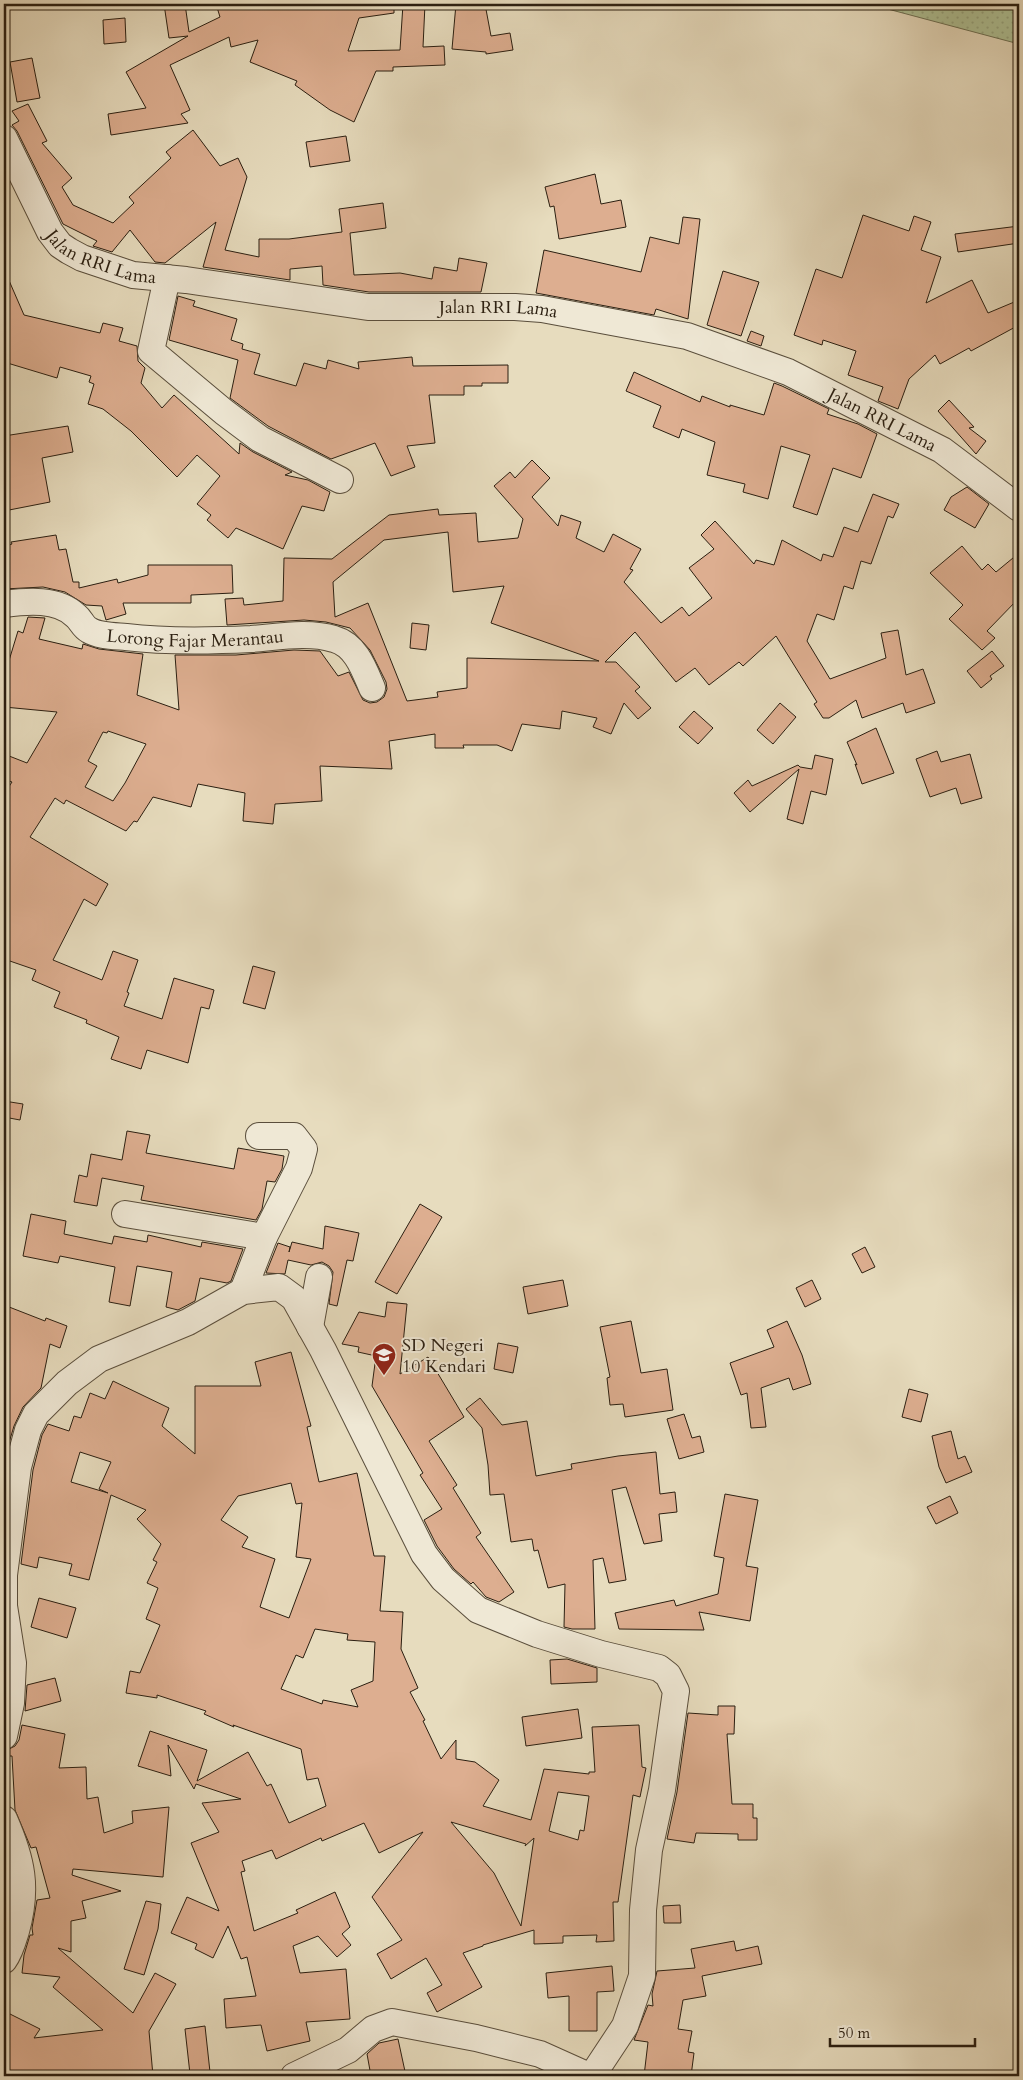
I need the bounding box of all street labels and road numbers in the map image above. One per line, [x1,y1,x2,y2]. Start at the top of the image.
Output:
street label: Jalan RRI Lama [38,222,157,290]
street label: Jalan RRI Lama [436,295,560,325]
street label: Jalan RRI Lama [821,381,941,458]
street label: Lorong Fajar Merantau [105,624,285,654]

